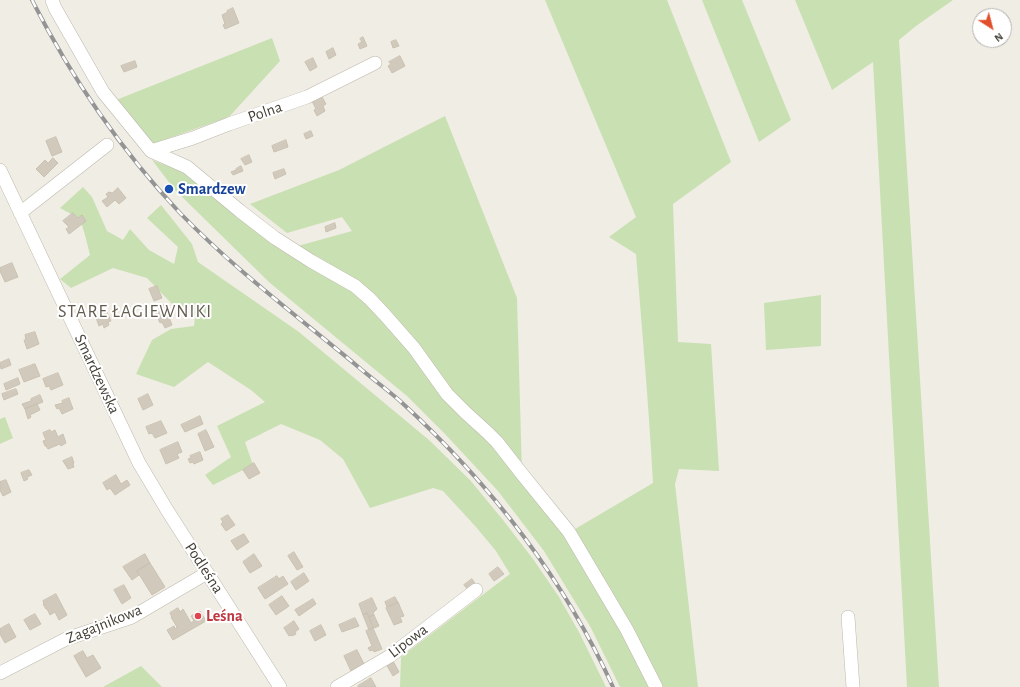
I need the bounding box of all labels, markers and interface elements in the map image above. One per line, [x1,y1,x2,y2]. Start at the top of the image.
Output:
north arrow [972,8,1012,48]
text: N [992,31,1005,44]
street label: Polna [245,97,285,127]
place label: Smardzew [178,179,246,199]
marker: Smardzew [163,183,175,195]
district label: STARE ŁAGIEWNIKI [58,301,212,323]
street label: Smardzewska [70,331,124,417]
street label: Podleśna [181,539,227,597]
street label: Zagajnikowa [63,600,145,648]
place label: Leśna [206,606,243,626]
marker: Leśna [193,611,203,621]
street label: Lipowa [385,620,431,662]

